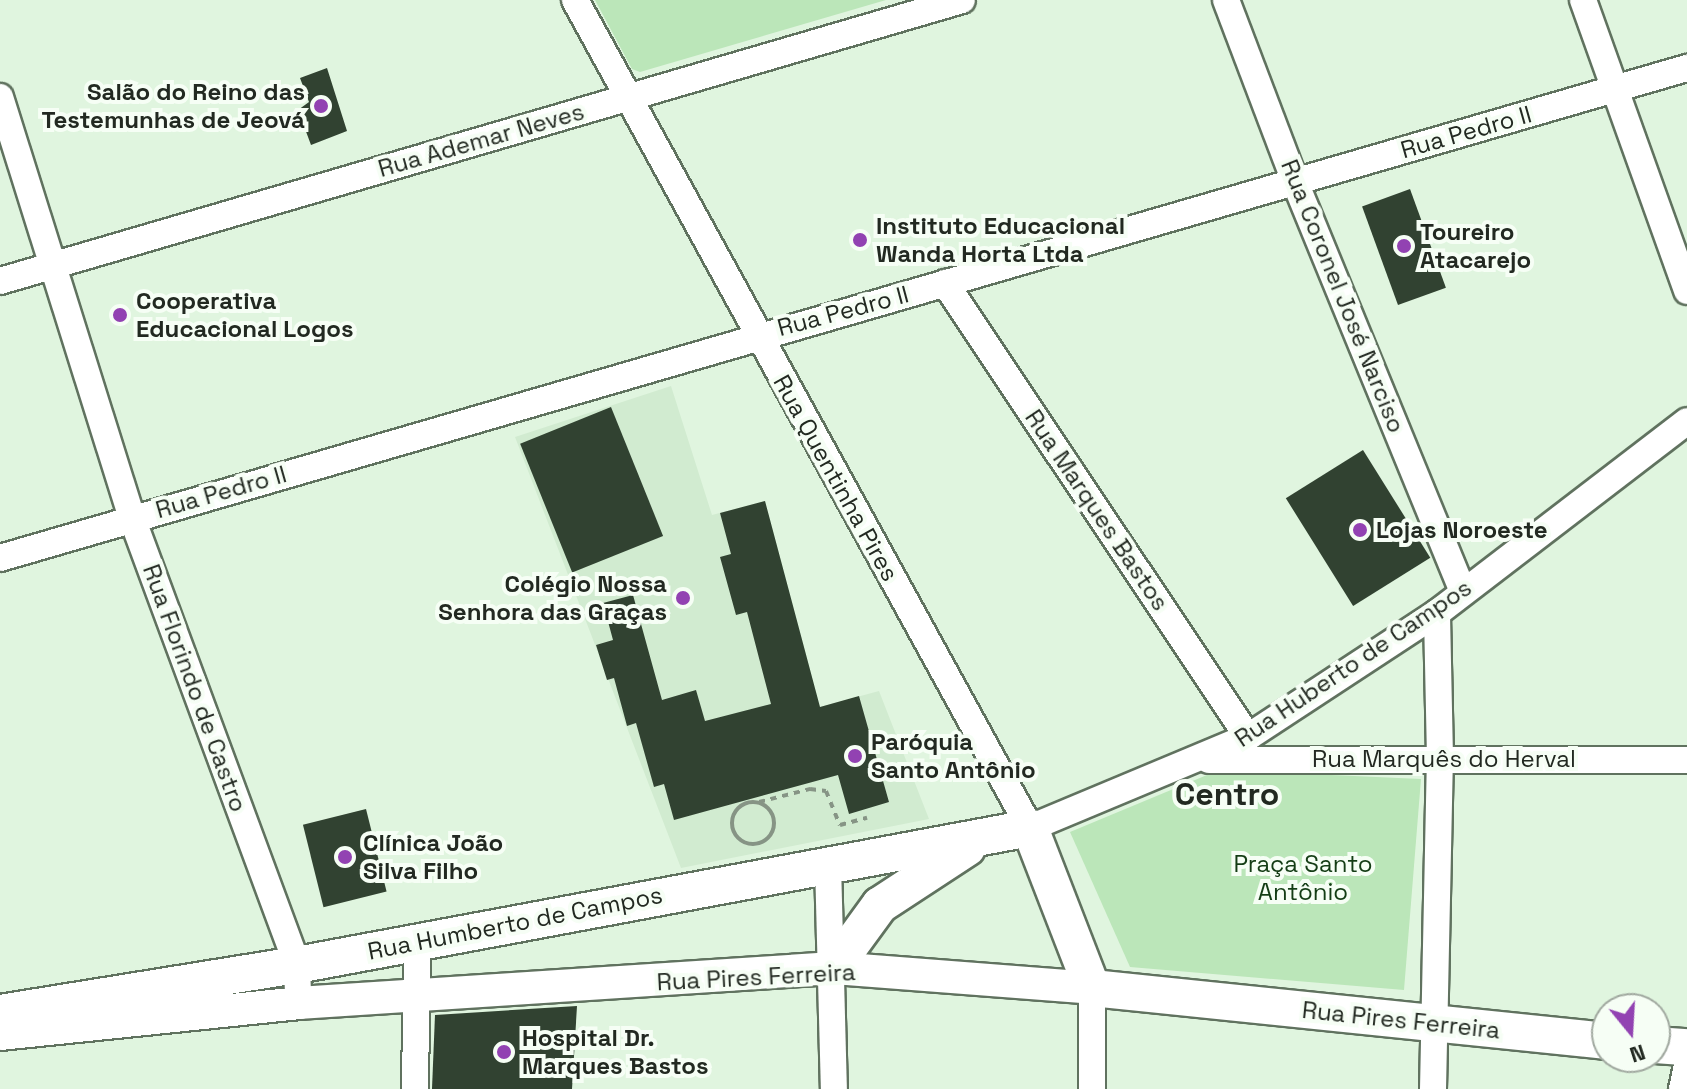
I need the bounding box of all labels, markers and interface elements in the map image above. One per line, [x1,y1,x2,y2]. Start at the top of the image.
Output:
place label: Salão do Reino das Testemunhas de Jeová [42,78,305,134]
marker: Salão do Reino das Testemunhas de Jeová [312,97,330,115]
street label: Rua Ademar Neves [375,97,587,183]
street label: Rua Pedro II [1397,100,1535,164]
street label: Rua Coronel José Narciso [1275,155,1411,437]
place label: Instituto Educacional Wanda Horta Ltda [876,212,1125,268]
place label: Toureiro Atacarejo [1420,218,1531,274]
marker: Instituto Educacional Wanda Horta Ltda [851,231,869,249]
marker: Toureiro Atacarejo [1395,237,1413,255]
street label: Rua Pedro II [774,280,912,342]
place label: Cooperativa Educacional Logos [136,287,354,343]
marker: Cooperativa Educacional Logos [111,306,129,324]
street label: Rua Quentinha Pires [767,370,905,586]
street label: Rua Marques Bastos [1019,404,1175,616]
street label: Rua Pedro II [152,460,290,524]
place label: Lojas Noroeste [1376,516,1548,544]
marker: Lojas Noroeste [1351,521,1369,539]
street label: Rua Florindo de Castro [137,560,253,816]
place label: Colégio Nossa Senhora das Graças [438,570,667,626]
street label: Rua Huberto de Campos [1229,573,1477,753]
marker: Colégio Nossa Senhora das Graças [674,589,692,607]
place label: Paróquia Santo Antônio [871,728,1036,784]
street label: Rua Marquês do Herval [1312,745,1576,773]
marker: Paróquia Santo Antônio [846,747,864,765]
district label: Centro [1175,775,1279,813]
place label: Clínica João Silva Filho [363,829,503,885]
marker: Clínica João Silva Filho [334,846,356,868]
park label: Praça Santo Antônio [1233,850,1373,906]
street label: Rua Humberto de Campos [365,880,665,966]
street label: Rua Pires Ferreira [656,957,856,997]
north arrow [1591,993,1671,1073]
street label: Rua Pires Ferreira [1301,995,1501,1045]
place label: Hospital Dr. Marques Bastos [522,1024,709,1080]
text: N [1626,1038,1649,1070]
marker: Hospital Dr. Marques Bastos [493,1041,515,1063]

